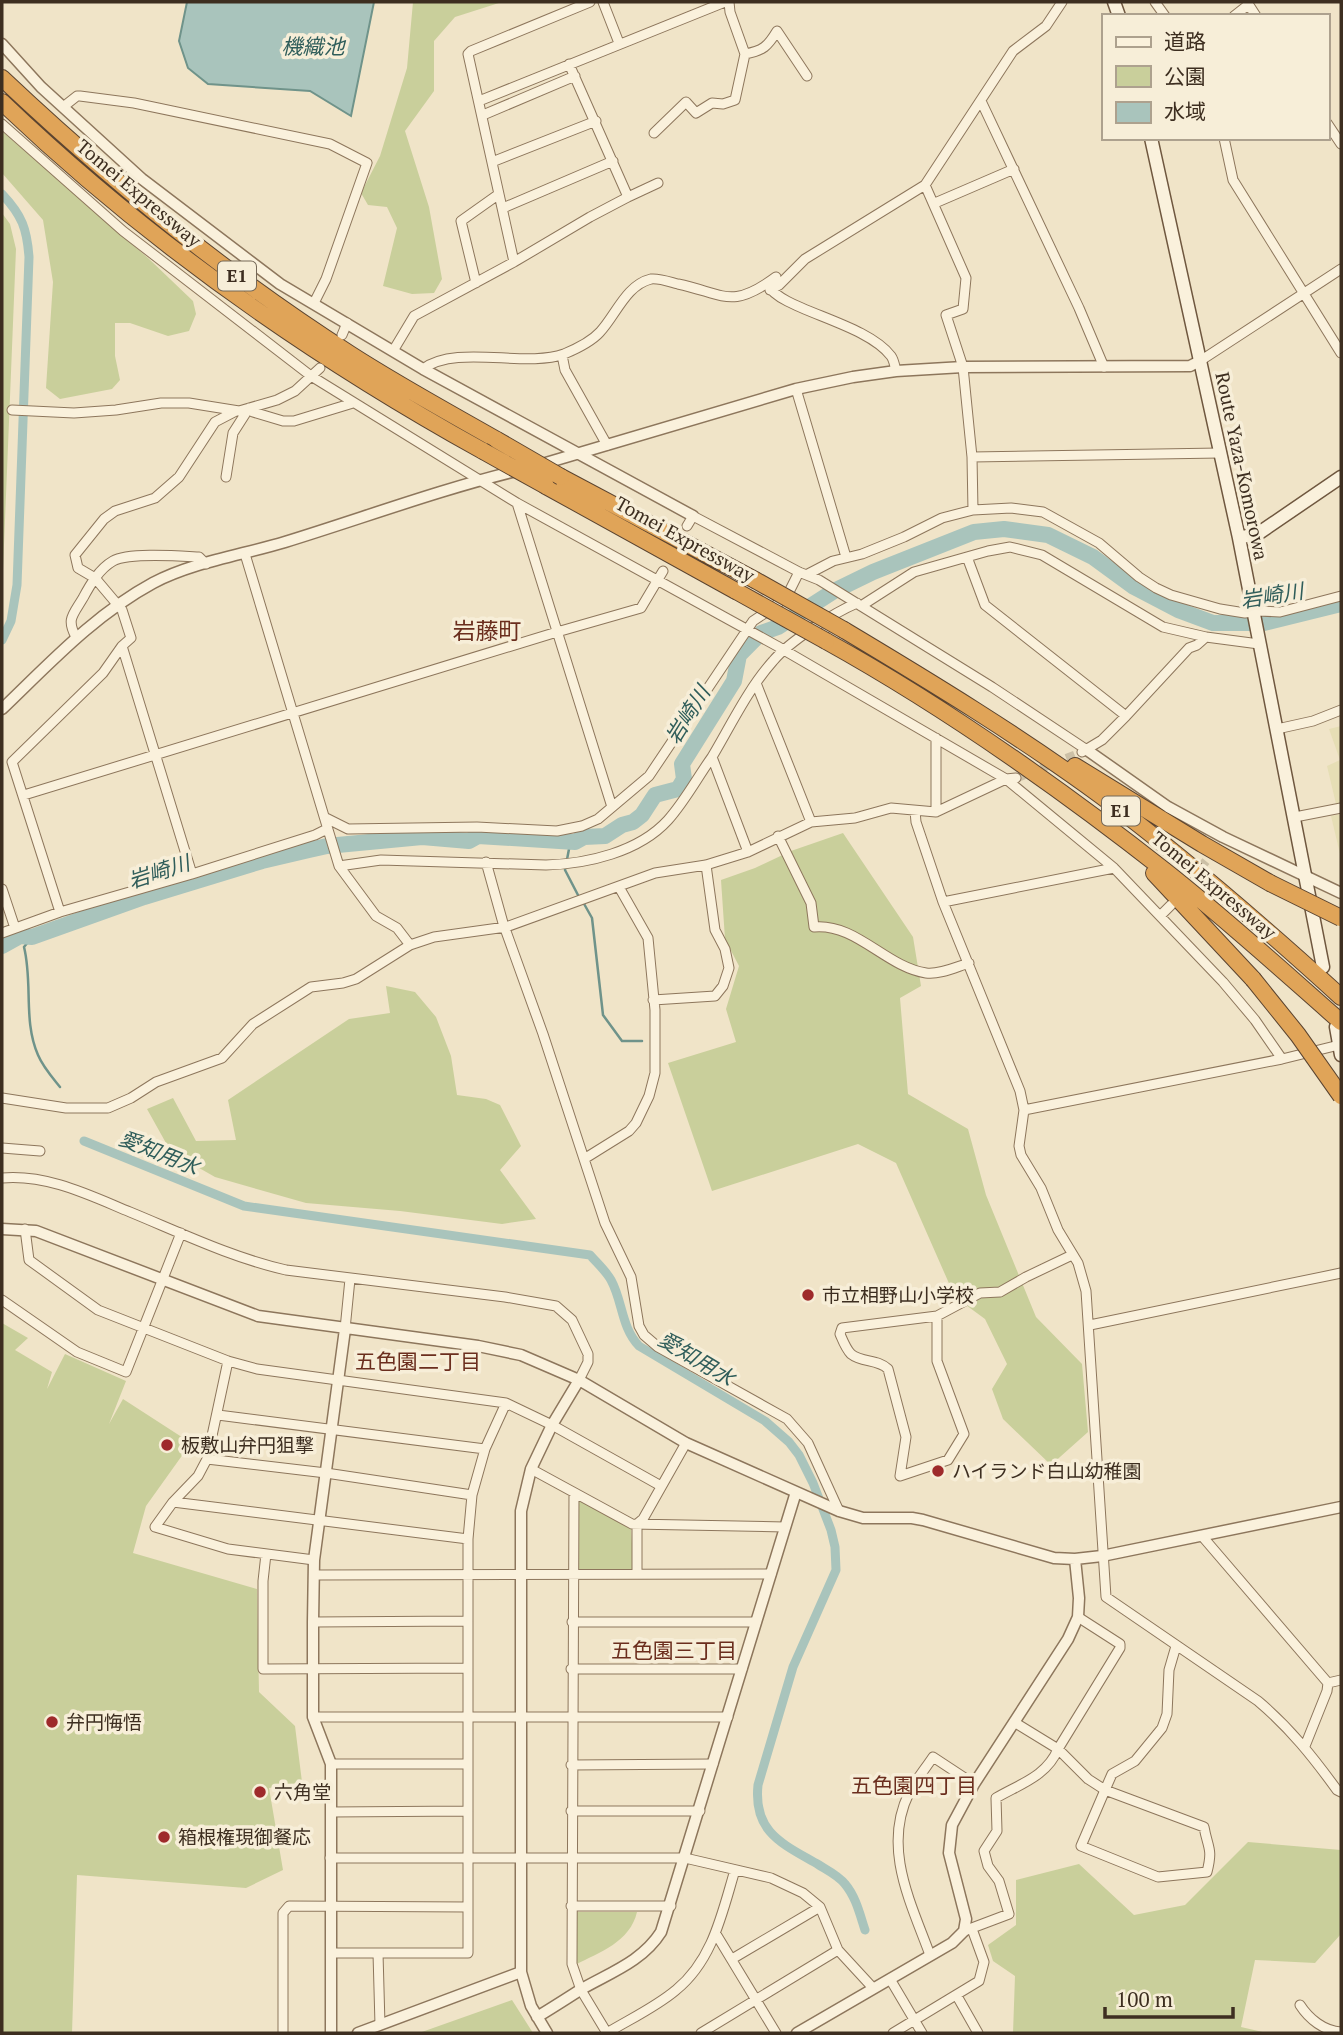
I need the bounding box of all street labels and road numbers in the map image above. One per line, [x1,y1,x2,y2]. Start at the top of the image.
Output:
street label: Tomei Expressway [72,133,207,252]
road number: E1 [218,262,256,290]
street label: Route Yaza-Komorowa [1210,370,1275,562]
street label: Tomei Expressway [611,490,760,587]
road number: E1 [1102,796,1140,826]
street label: Tomei Expressway [1147,825,1282,944]

